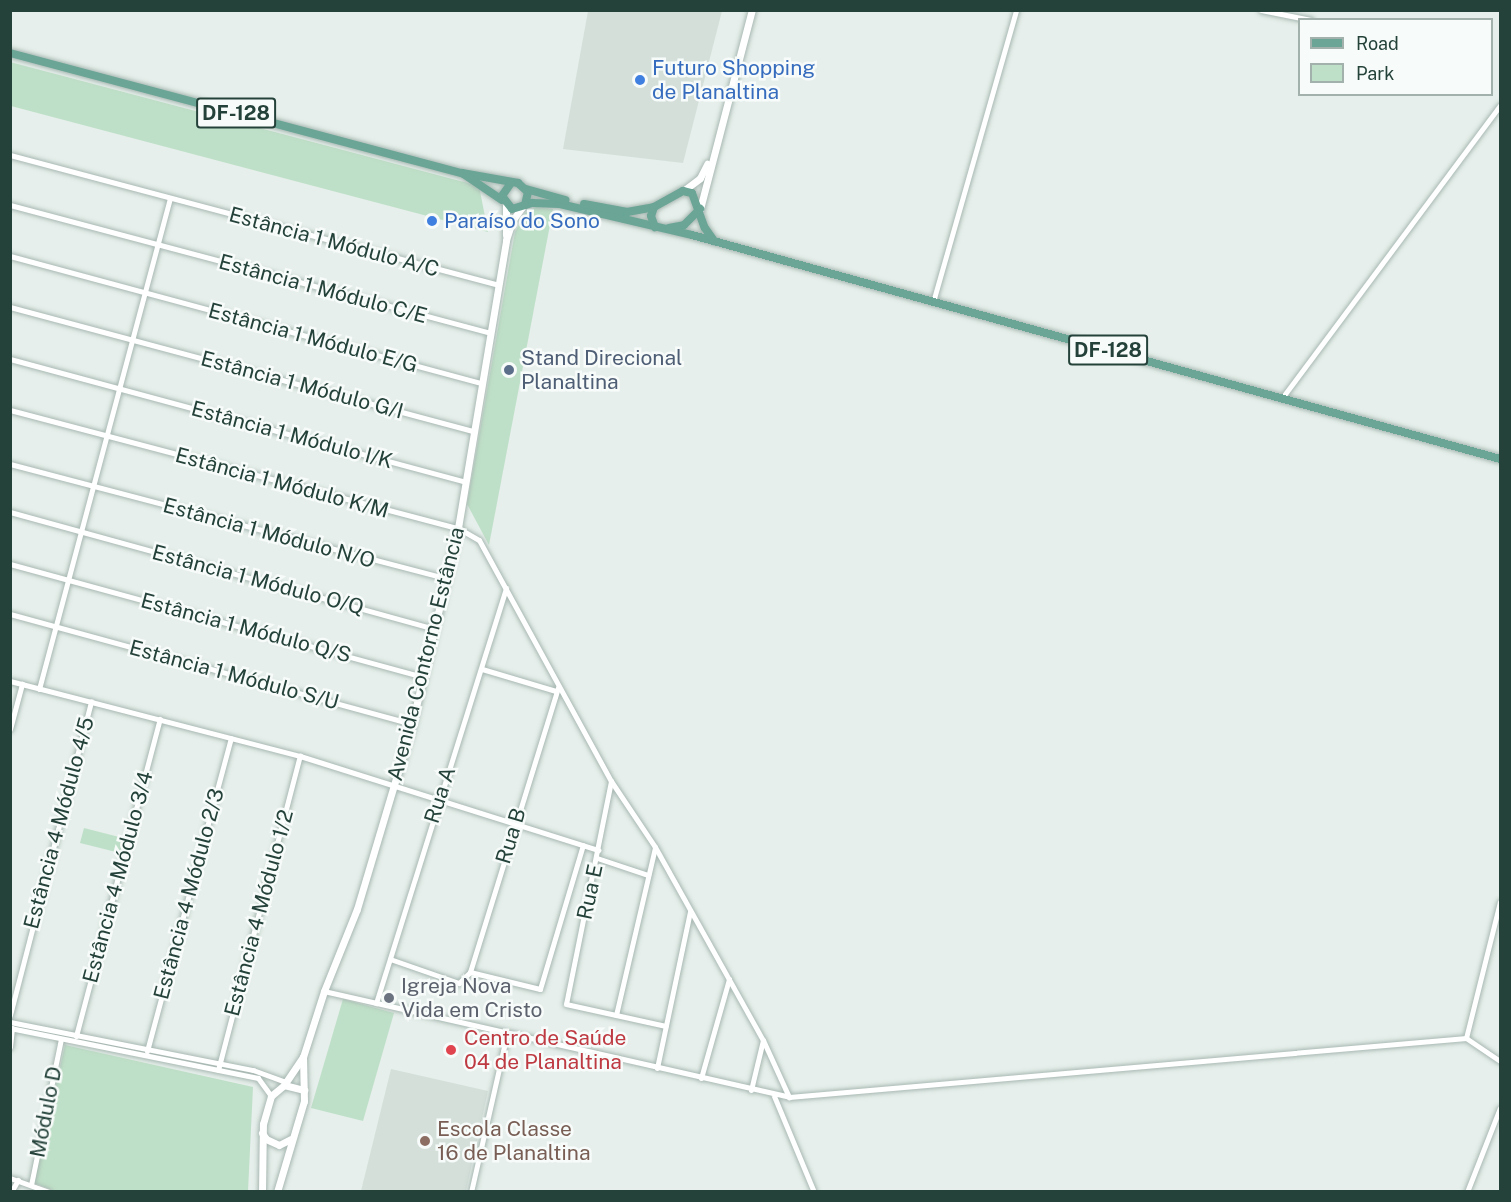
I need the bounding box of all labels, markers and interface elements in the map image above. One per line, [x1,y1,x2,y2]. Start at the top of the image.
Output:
legend [1298,18,1493,96]
text: Road [1356,33,1399,54]
place label: Futuro Shopping de Planaltina [652,55,815,105]
text: Park [1356,63,1394,84]
marker: Futuro Shopping de Planaltina [633,73,647,87]
road number: DF-128 [196,96,276,130]
street label: Estância 1 Módulo A/C [226,202,442,282]
place label: Paraíso do Sono [444,208,600,234]
marker: Paraíso do Sono [425,214,439,228]
street label: Estância 1 Módulo C/E [216,249,430,329]
street label: Estância 1 Módulo E/G [206,298,420,378]
road number: DF-128 [1068,333,1148,367]
place label: Stand Direcional Planaltina [521,345,682,395]
street label: Estância 1 Módulo G/I [198,346,406,424]
marker: Stand Direcional Planaltina [502,363,516,377]
street label: Estância 1 Módulo I/K [189,396,395,474]
street label: Estância 1 Módulo K/M [172,442,392,524]
street label: Estância 1 Módulo N/O [160,493,378,573]
street label: Avenida Contorno Estância [382,525,470,783]
street label: Estância 1 Módulo O/Q [149,540,367,620]
street label: Estância 1 Módulo Q/S [138,588,354,668]
street label: Estância 1 Módulo S/U [126,635,342,715]
street label: Estância 4 Módulo 4/5 [19,714,99,932]
street label: Rua A [419,764,461,826]
street label: Estância 4 Módulo 3/4 [78,768,158,986]
street label: Estância 4 Módulo 2/3 [149,786,229,1002]
street label: Rua B [491,805,531,867]
street label: Estância 4 Módulo 1/2 [219,807,299,1019]
street label: Rua E [572,862,608,922]
place label: Igreja Nova Vida em Cristo [401,973,543,1023]
marker: Igreja Nova Vida em Cristo [382,991,396,1005]
place label: Centro de Saúde 04 de Planaltina [464,1025,627,1075]
marker: Centro de Saúde 04 de Planaltina [442,1041,460,1059]
street label: Módulo D [25,1064,67,1160]
place label: Escola Classe 16 de Planaltina [437,1116,591,1166]
marker: Escola Classe 16 de Planaltina [418,1134,432,1148]

